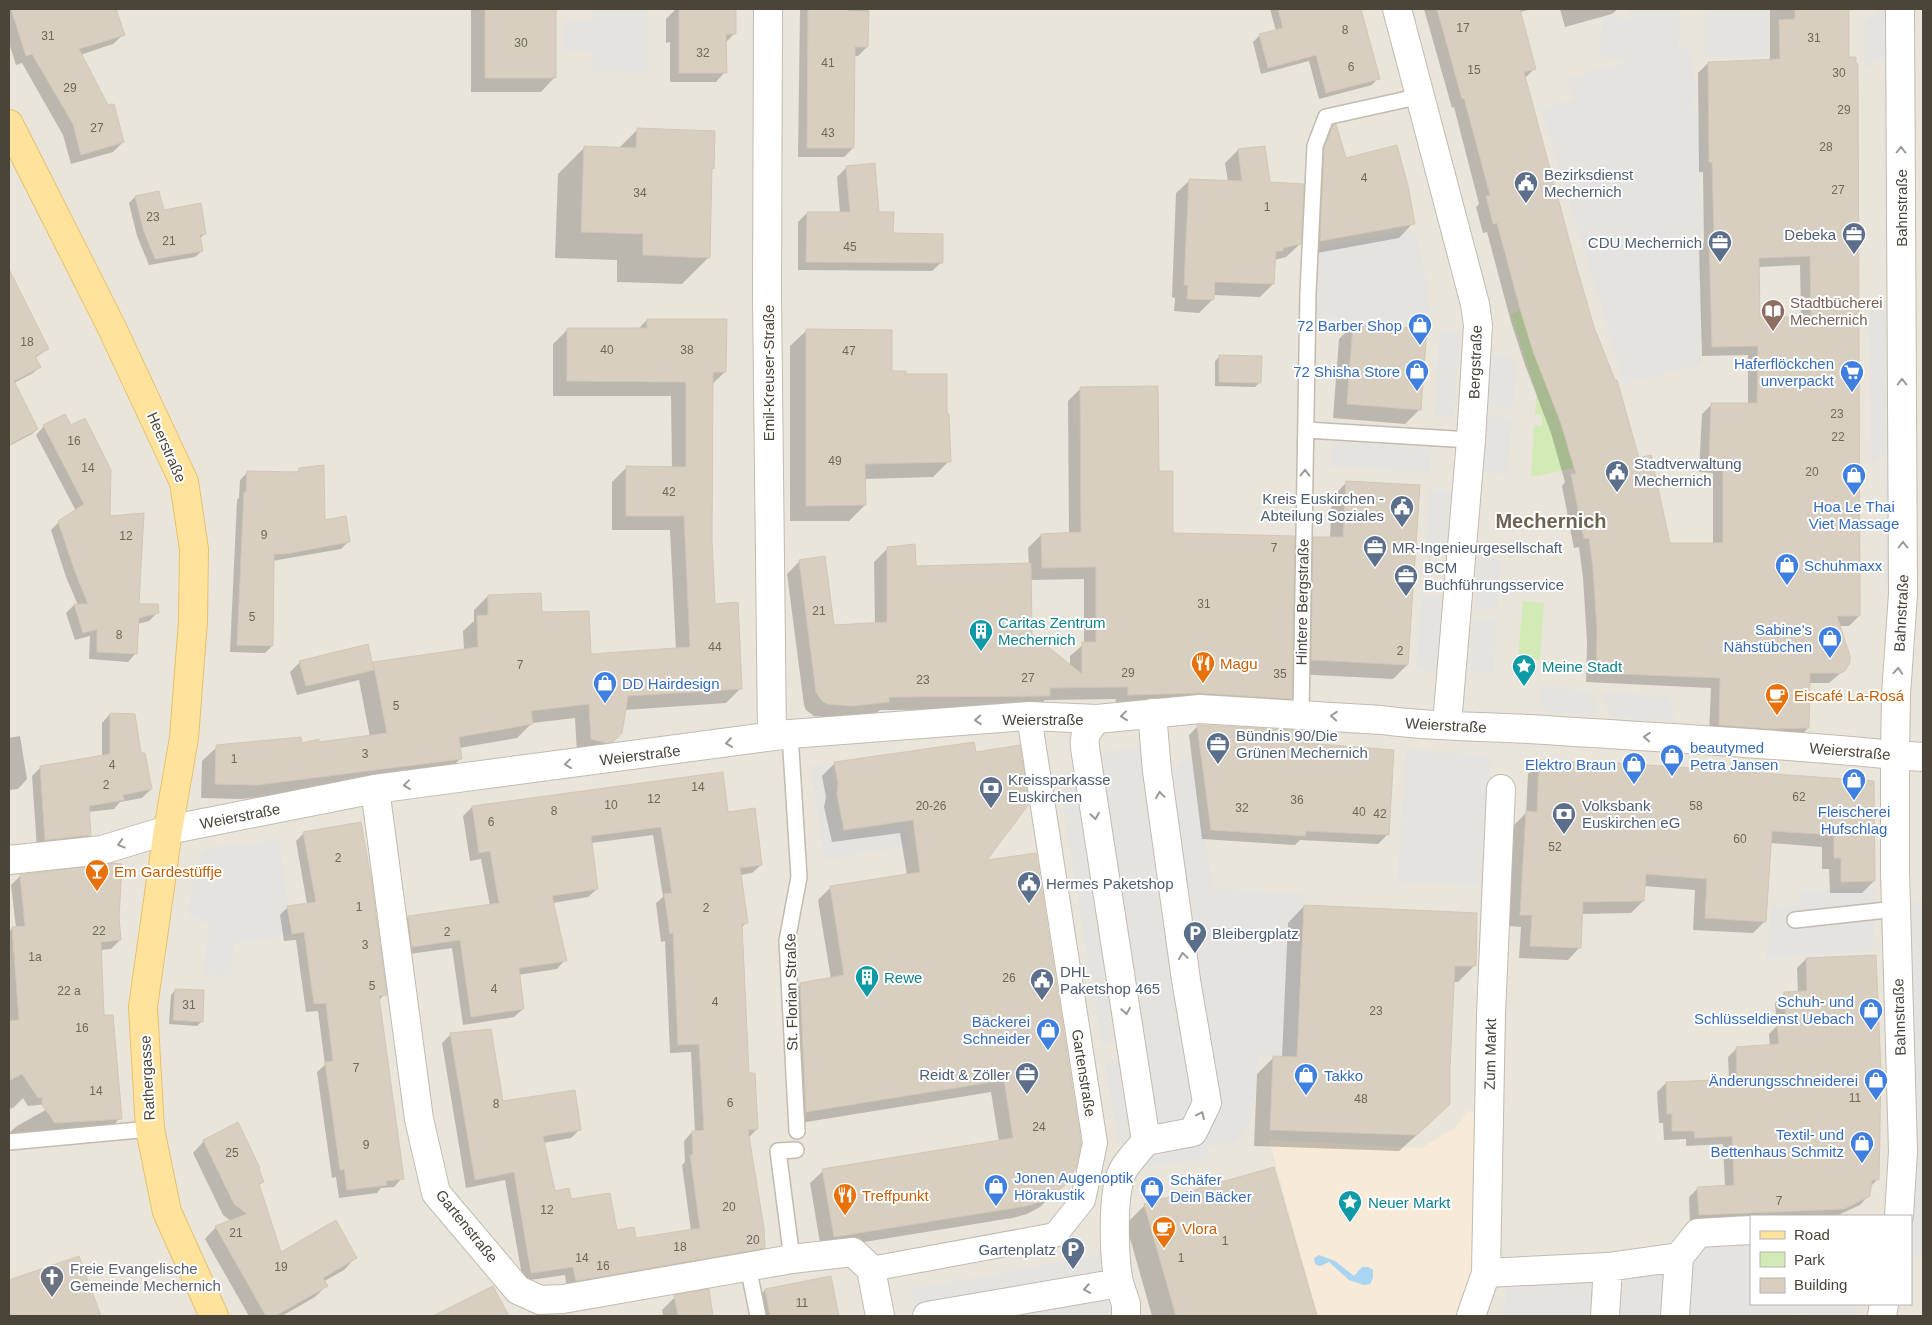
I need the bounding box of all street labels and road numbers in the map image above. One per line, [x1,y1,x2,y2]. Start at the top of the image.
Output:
street label: Bahnstraße [1893,169,1910,247]
street label: Emil-Kreuser-Straße [760,305,777,441]
street label: Bergstraße [1465,325,1485,399]
street label: Heerstraße [144,409,190,485]
street label: Hintere Bergstraße [1292,539,1312,665]
street label: Bahnstraße [1890,574,1912,652]
street label: Weierstraße [1002,711,1084,728]
street label: Weierstraße [1405,714,1487,736]
street label: Weierstraße [1809,739,1891,763]
street label: Weierstraße [599,742,681,768]
street label: Weierstraße [198,800,282,832]
street label: St. Florian Straße [781,933,801,1051]
street label: Bahnstraße [1889,978,1909,1056]
street label: Zum Markt [1481,1017,1499,1090]
street label: Gartenstraße [1069,1028,1099,1118]
street label: Rathergasse [136,1035,158,1121]
street label: Gartenstraße [433,1186,501,1266]

